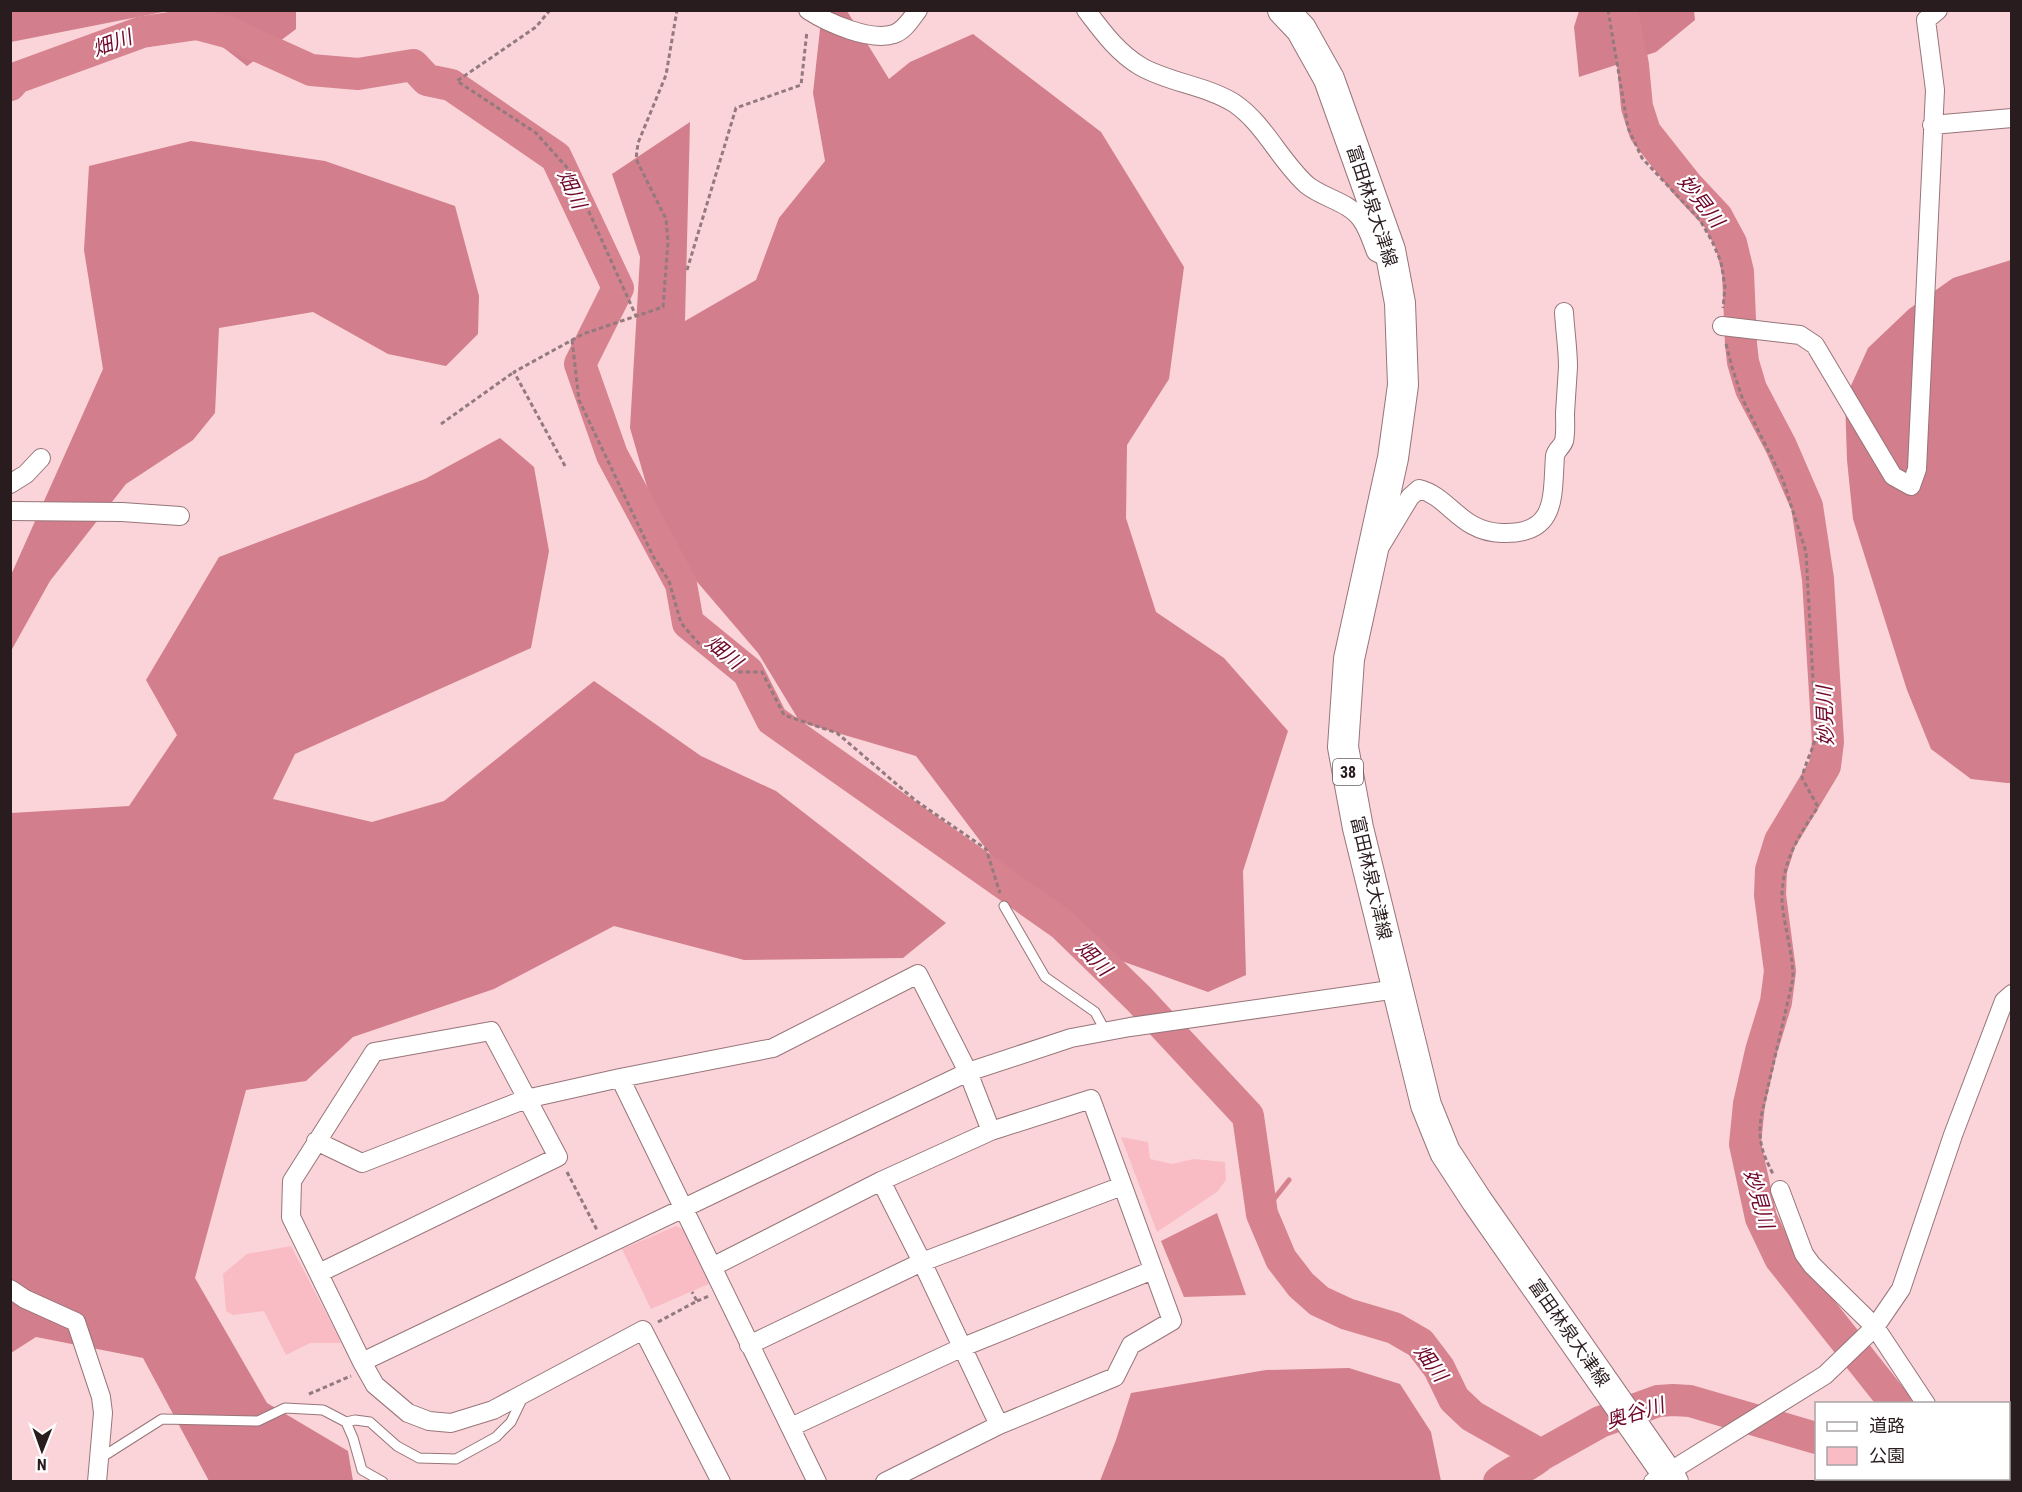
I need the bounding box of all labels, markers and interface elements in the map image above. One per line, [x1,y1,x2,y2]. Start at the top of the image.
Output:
water label: 畑川 [89,24,137,61]
street label: 富田林泉大津線 [1343,143,1402,269]
water label: 畑川 [553,166,592,214]
water label: 妙見川 [1673,170,1730,234]
water label: 畑川 [701,630,749,675]
water label: 妙見川 [1812,684,1838,746]
road number: 38 [1333,759,1363,785]
street label: 富田林泉大津線 [1347,814,1396,942]
water label: 畑川 [1071,935,1118,982]
water label: 妙見川 [1739,1167,1779,1233]
street label: 富田林泉大津線 [1525,1275,1614,1390]
water label: 畑川 [1410,1340,1454,1388]
water label: 奥谷川 [1603,1392,1669,1433]
legend [1815,1402,2010,1480]
text: 道路 [1869,1415,1905,1436]
north arrow [12,1420,72,1480]
text: 公園 [1869,1445,1905,1466]
text: N [37,1455,47,1474]

